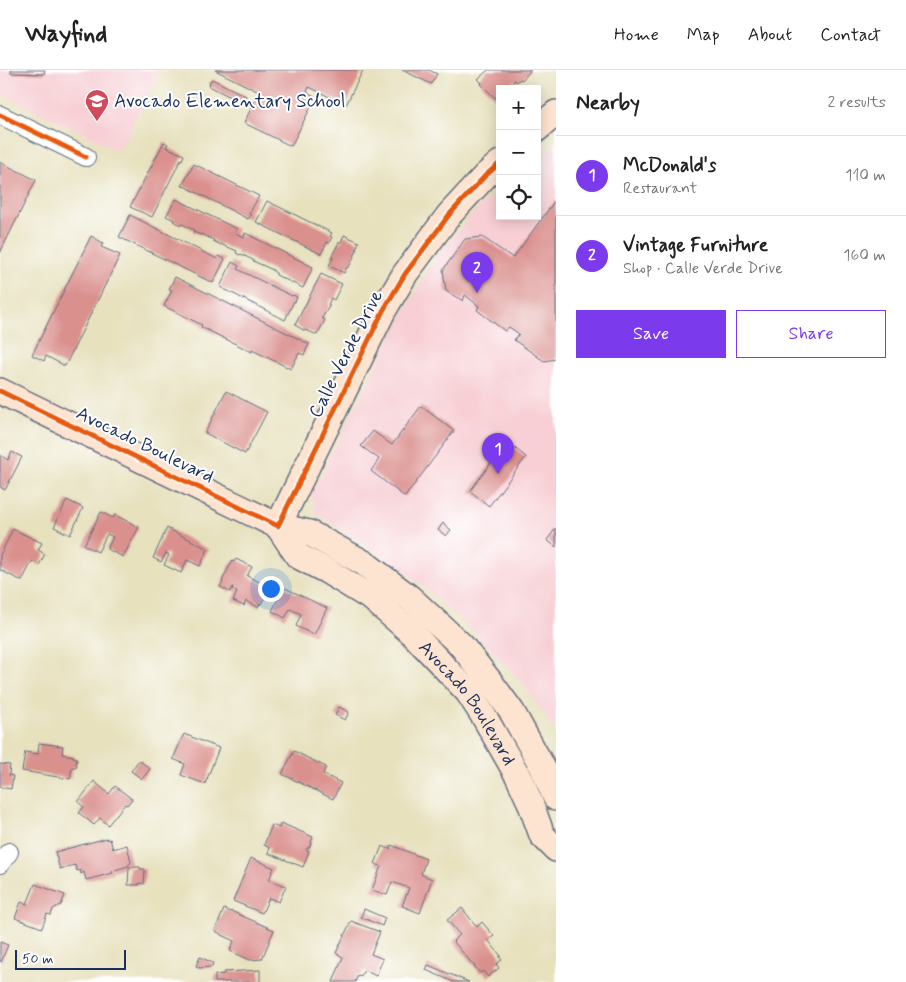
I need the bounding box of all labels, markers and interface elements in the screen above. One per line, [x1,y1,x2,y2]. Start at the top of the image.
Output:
text: Wayfind [25,19,107,50]
text: Home [614,23,659,47]
text: Map [687,23,720,47]
text: About [748,23,792,47]
text: Contact [820,23,881,47]
map controls [496,85,541,220]
button: + [496,85,541,130]
school or university icon: Avocado Elementary School [84,88,110,122]
place label: Avocado Elementary School [114,89,346,114]
text: Nearby [576,89,640,117]
text: 2 results [828,92,886,113]
button: − [496,130,541,175]
text: McDonald's [623,153,716,178]
text: 1 [588,165,596,186]
text: 110 m [845,165,886,186]
button: locate [496,175,541,220]
text: Restaurant [623,178,697,199]
text: Vintage Furniture [623,233,768,258]
text: 2 [588,245,596,266]
text: 160 m [843,245,886,266]
pin: 2 [461,252,493,293]
text: Shop · Calle Verde Drive [623,258,783,279]
street label: Calle Verde Drive [303,286,389,422]
button: Save [576,310,726,358]
button: Share [736,310,886,358]
street label: Avocado Boulevard [72,401,218,489]
pin: 1 [482,433,514,474]
your location [258,576,284,602]
street label: Avocado Boulevard [413,635,522,770]
scale bar [15,947,126,970]
text: 50 m [22,950,53,968]

